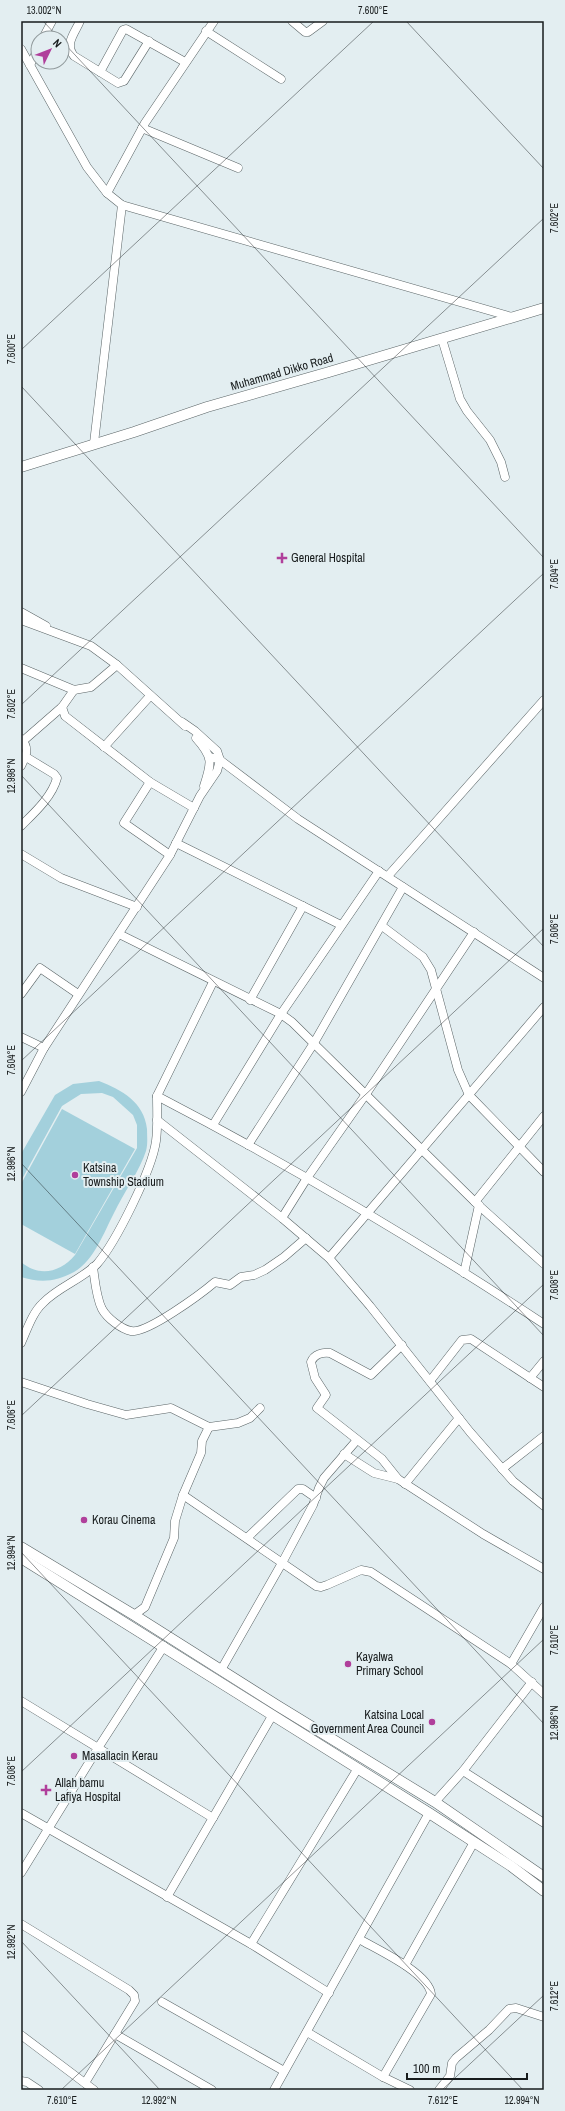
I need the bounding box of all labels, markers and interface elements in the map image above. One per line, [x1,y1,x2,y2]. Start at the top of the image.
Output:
text: 13.002°N [27,4,62,17]
text: 7.600°E [358,4,388,17]
north arrow [30,30,70,70]
text: N [50,36,65,50]
text: 7.602°E [548,203,561,233]
text: 7.600°E [5,334,18,364]
street label: Muhammad Dikko Road [229,350,335,394]
place label: General Hospital [291,550,365,566]
marker: General Hospital [276,552,288,564]
text: 7.604°E [548,559,561,589]
text: 7.602°E [5,689,18,719]
text: 12.998°N [5,758,18,794]
text: 7.606°E [548,914,561,944]
text: 7.604°E [5,1045,18,1075]
text: 12.996°N [5,1146,18,1182]
place label: Katsina Township Stadium [83,1160,164,1190]
marker: Katsina Township Stadium [70,1170,80,1180]
text: 7.608°E [548,1270,561,1300]
text: 7.606°E [5,1400,18,1430]
place label: Korau Cinema [92,1512,156,1528]
marker: Korau Cinema [79,1515,89,1525]
text: 12.994°N [5,1535,18,1571]
text: 7.610°E [548,1625,561,1655]
place label: Kayalwa Primary School [356,1649,423,1679]
marker: Kayalwa Primary School [343,1659,353,1669]
text: 12.996°N [548,1705,561,1741]
place label: Katsina Local Government Area Council [311,1707,424,1737]
marker: Katsina Local Government Area Council [427,1717,437,1727]
place label: Masallacin Kerau [82,1748,158,1764]
marker: Masallacin Kerau [69,1751,79,1761]
text: 7.608°E [5,1756,18,1786]
place label: Allah bamu Lafiya Hospital [54,1775,121,1805]
marker: Allah bamu Lafiya Hospital [40,1784,52,1796]
text: 12.992°N [5,1924,18,1960]
text: 7.612°E [548,1981,561,2011]
scale bar [407,2055,527,2081]
text: 100 m [413,2061,440,2077]
text: 7.610°E [47,2094,77,2107]
text: 12.992°N [142,2094,177,2107]
text: 7.612°E [428,2094,458,2107]
text: 12.994°N [505,2094,540,2107]

